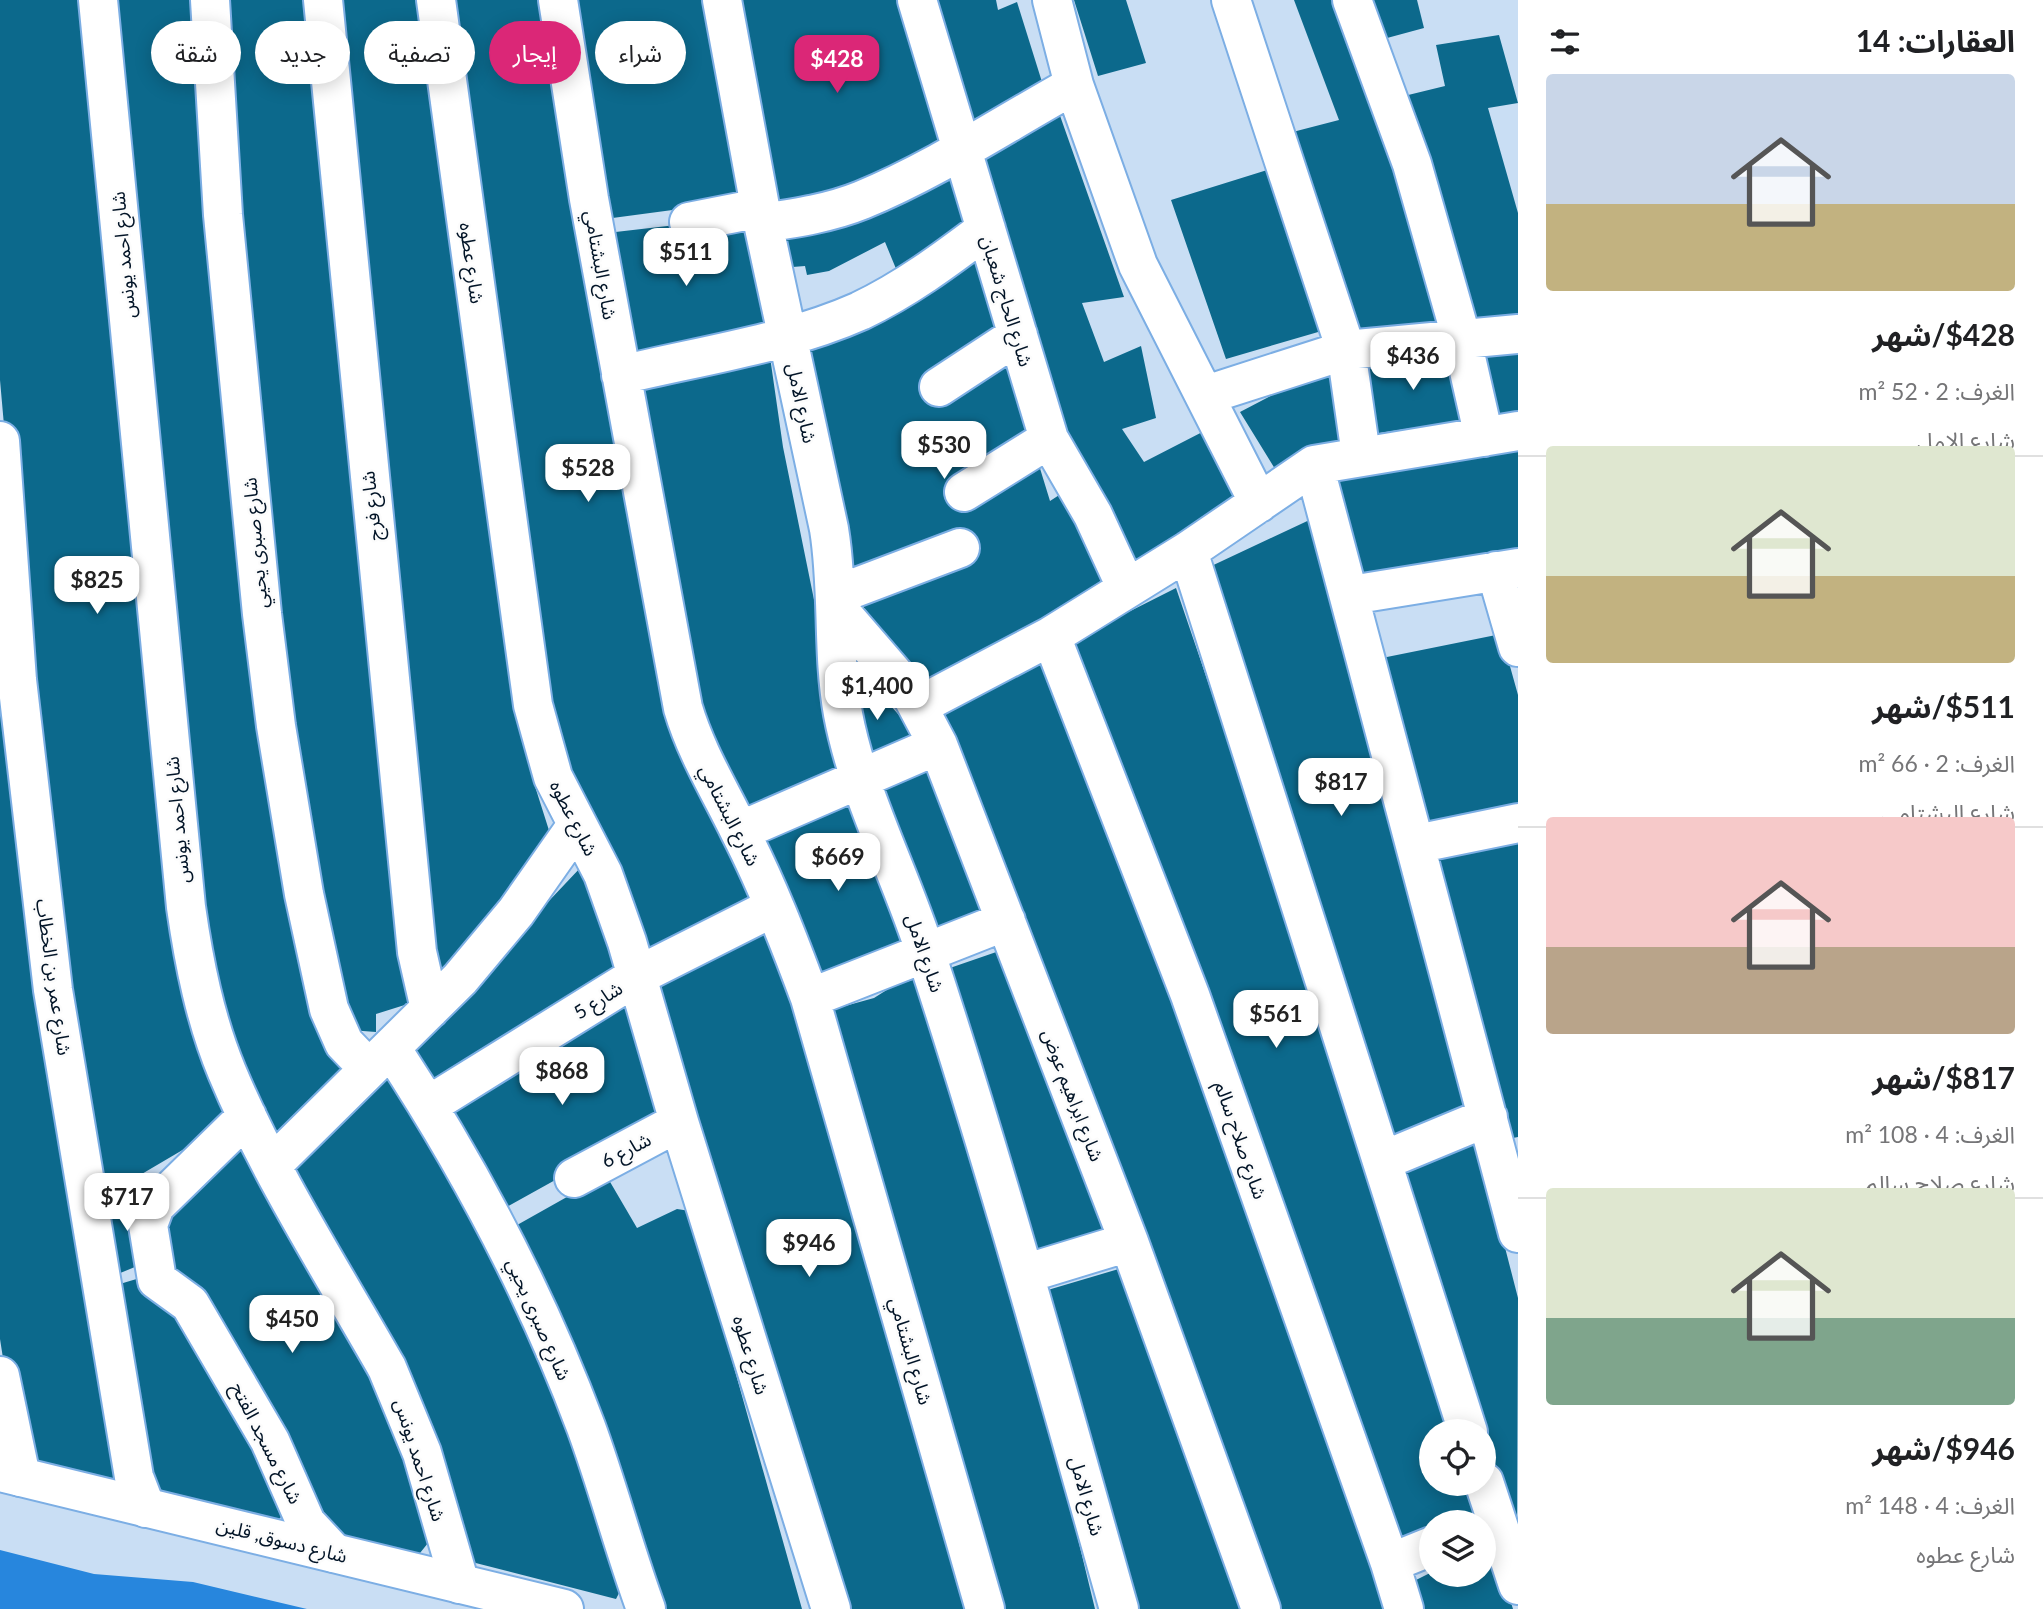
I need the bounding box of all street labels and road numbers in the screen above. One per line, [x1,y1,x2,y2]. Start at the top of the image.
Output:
street label: شارع احمد يونس [105,190,143,320]
street label: شارع البشتامي [576,208,622,322]
street label: شارع عطوه [452,221,490,305]
street label: شارع الحاج شعبان [974,233,1038,370]
street label: شارع الامل [780,361,822,446]
street label: شارع فرج [355,470,389,542]
street label: شارع صبرى يحيي [237,476,276,609]
street label: شارع احمد يونس [159,755,197,885]
street label: شارع البشتامي [691,760,766,871]
street label: شارع عطوه [543,776,603,861]
street label: شارع عمر بن الخطاب [29,897,77,1057]
street label: شارع الامل [899,911,950,996]
street label: شارع 5 [569,976,628,1026]
street label: شارع ابراهيم عوض [1034,1025,1109,1166]
street label: شارع صلاح سالم [1207,1078,1272,1203]
street label: شارع 6 [597,1127,656,1175]
street label: شارع صبرى يحيي [498,1254,577,1385]
street label: شارع البشتامي [881,1295,938,1408]
street label: شارع عطوه [726,1312,774,1398]
street label: شارع مسجد الفتح [223,1378,308,1509]
street label: شارع احمد يونس [387,1396,451,1525]
street label: شارع الامل [1062,1454,1110,1539]
street label: شارع دسوق, قلين [214,1512,350,1570]

